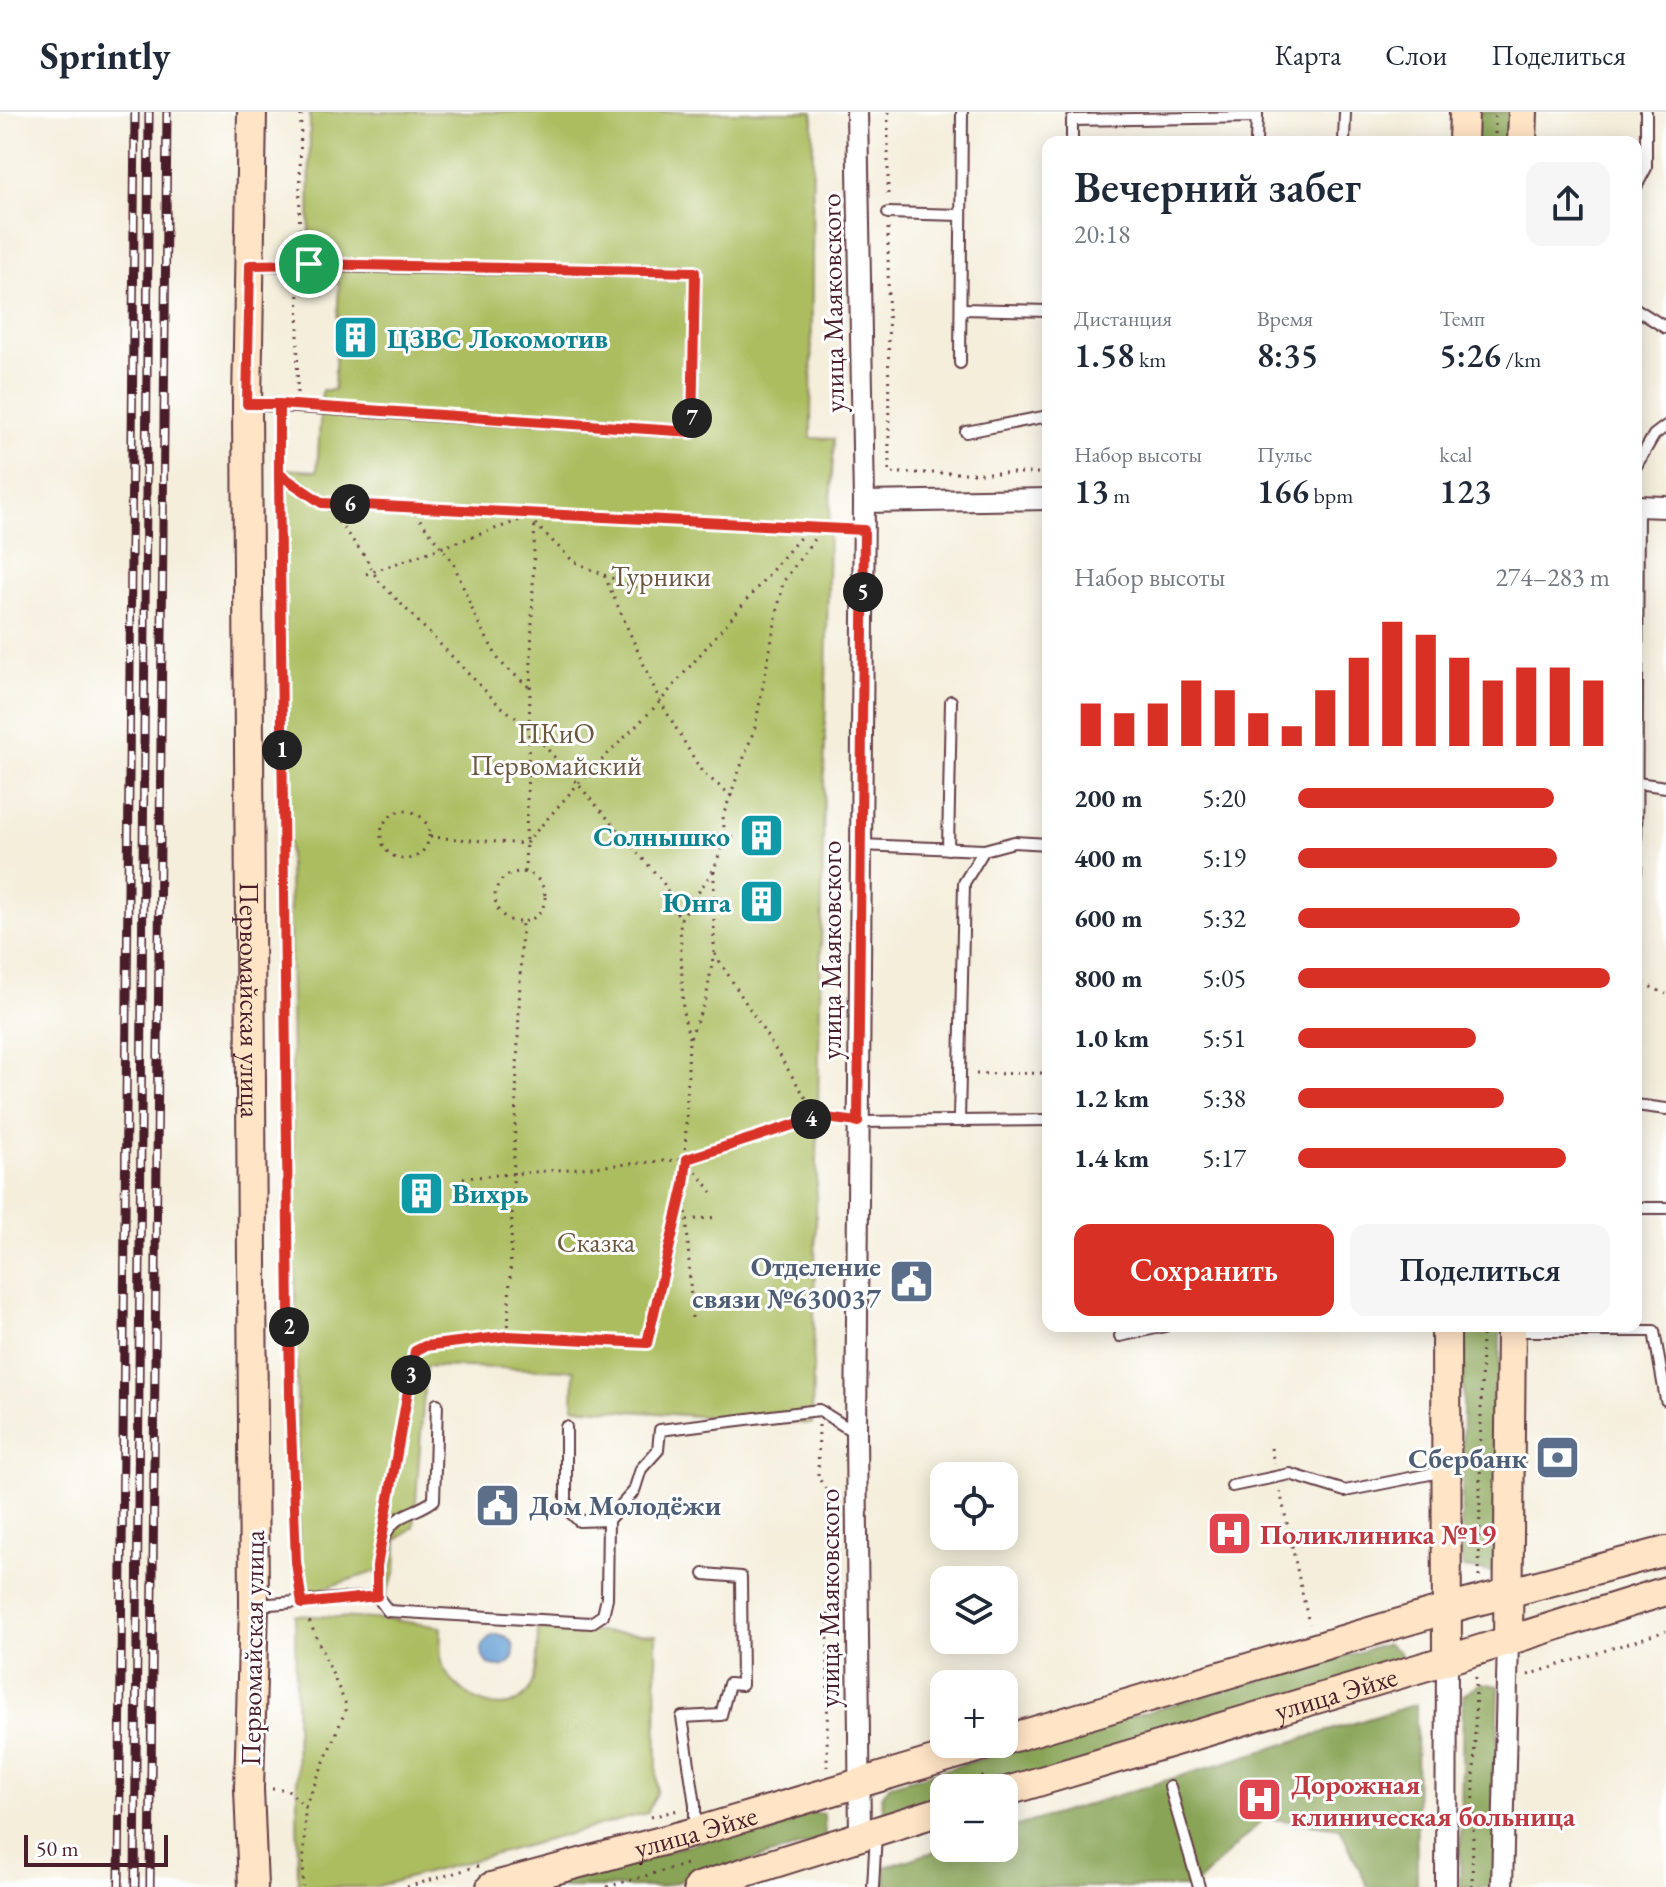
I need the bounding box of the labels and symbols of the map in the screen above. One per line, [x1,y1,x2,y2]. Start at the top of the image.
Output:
street label: улица Маяковского [812,193,852,413]
pin [275,230,343,298]
building icon: ЦЗВС Локомотив [332,314,380,362]
place label: ЦЗВС Локомотив [387,320,608,356]
pin: 7 [672,398,712,438]
pin: 6 [330,484,370,524]
park label: Турники [611,558,711,594]
pin: 5 [843,572,883,612]
park label: ПКиО Первомайский [470,715,642,783]
pin: 1 [262,730,302,770]
building icon: Солнышко [737,812,785,860]
place label: Солнышко [593,818,730,854]
street label: улица Маяковского [813,840,849,1060]
building icon: Юнга [738,878,786,926]
street label: Первомайская улица [232,882,269,1119]
place label: Юнга [662,884,732,920]
pin: 4 [791,1099,831,1139]
building icon: Вихрь [397,1169,445,1217]
place label: Вихрь [452,1175,529,1211]
park label: Сказка [557,1224,636,1260]
place label: Отделение связи №630037 [692,1248,881,1316]
public building icon: Отделение связи №630037 [888,1258,936,1306]
pin: 2 [269,1307,309,1347]
pin: 3 [391,1355,431,1395]
bank icon: Сбербанк [1534,1434,1582,1482]
place label: Сбербанк [1408,1440,1528,1476]
public building icon: Дом Молодёжи [474,1481,522,1529]
place label: Дом Молодёжи [529,1487,721,1523]
street label: улица Маяковского [811,1488,847,1708]
hospital icon: Поликлиника №19 [1205,1510,1253,1558]
place label: Поликлиника №19 [1260,1516,1496,1552]
street label: Первомайская улица [232,1529,272,1766]
street label: улица Эйхе [1270,1658,1401,1728]
place label: Дорожная клиническая больница [1291,1766,1576,1834]
hospital icon: Дорожная клиническая больница [1236,1776,1284,1824]
street label: улица Эйхе [630,1797,761,1866]
scale bar [24,1831,168,1867]

